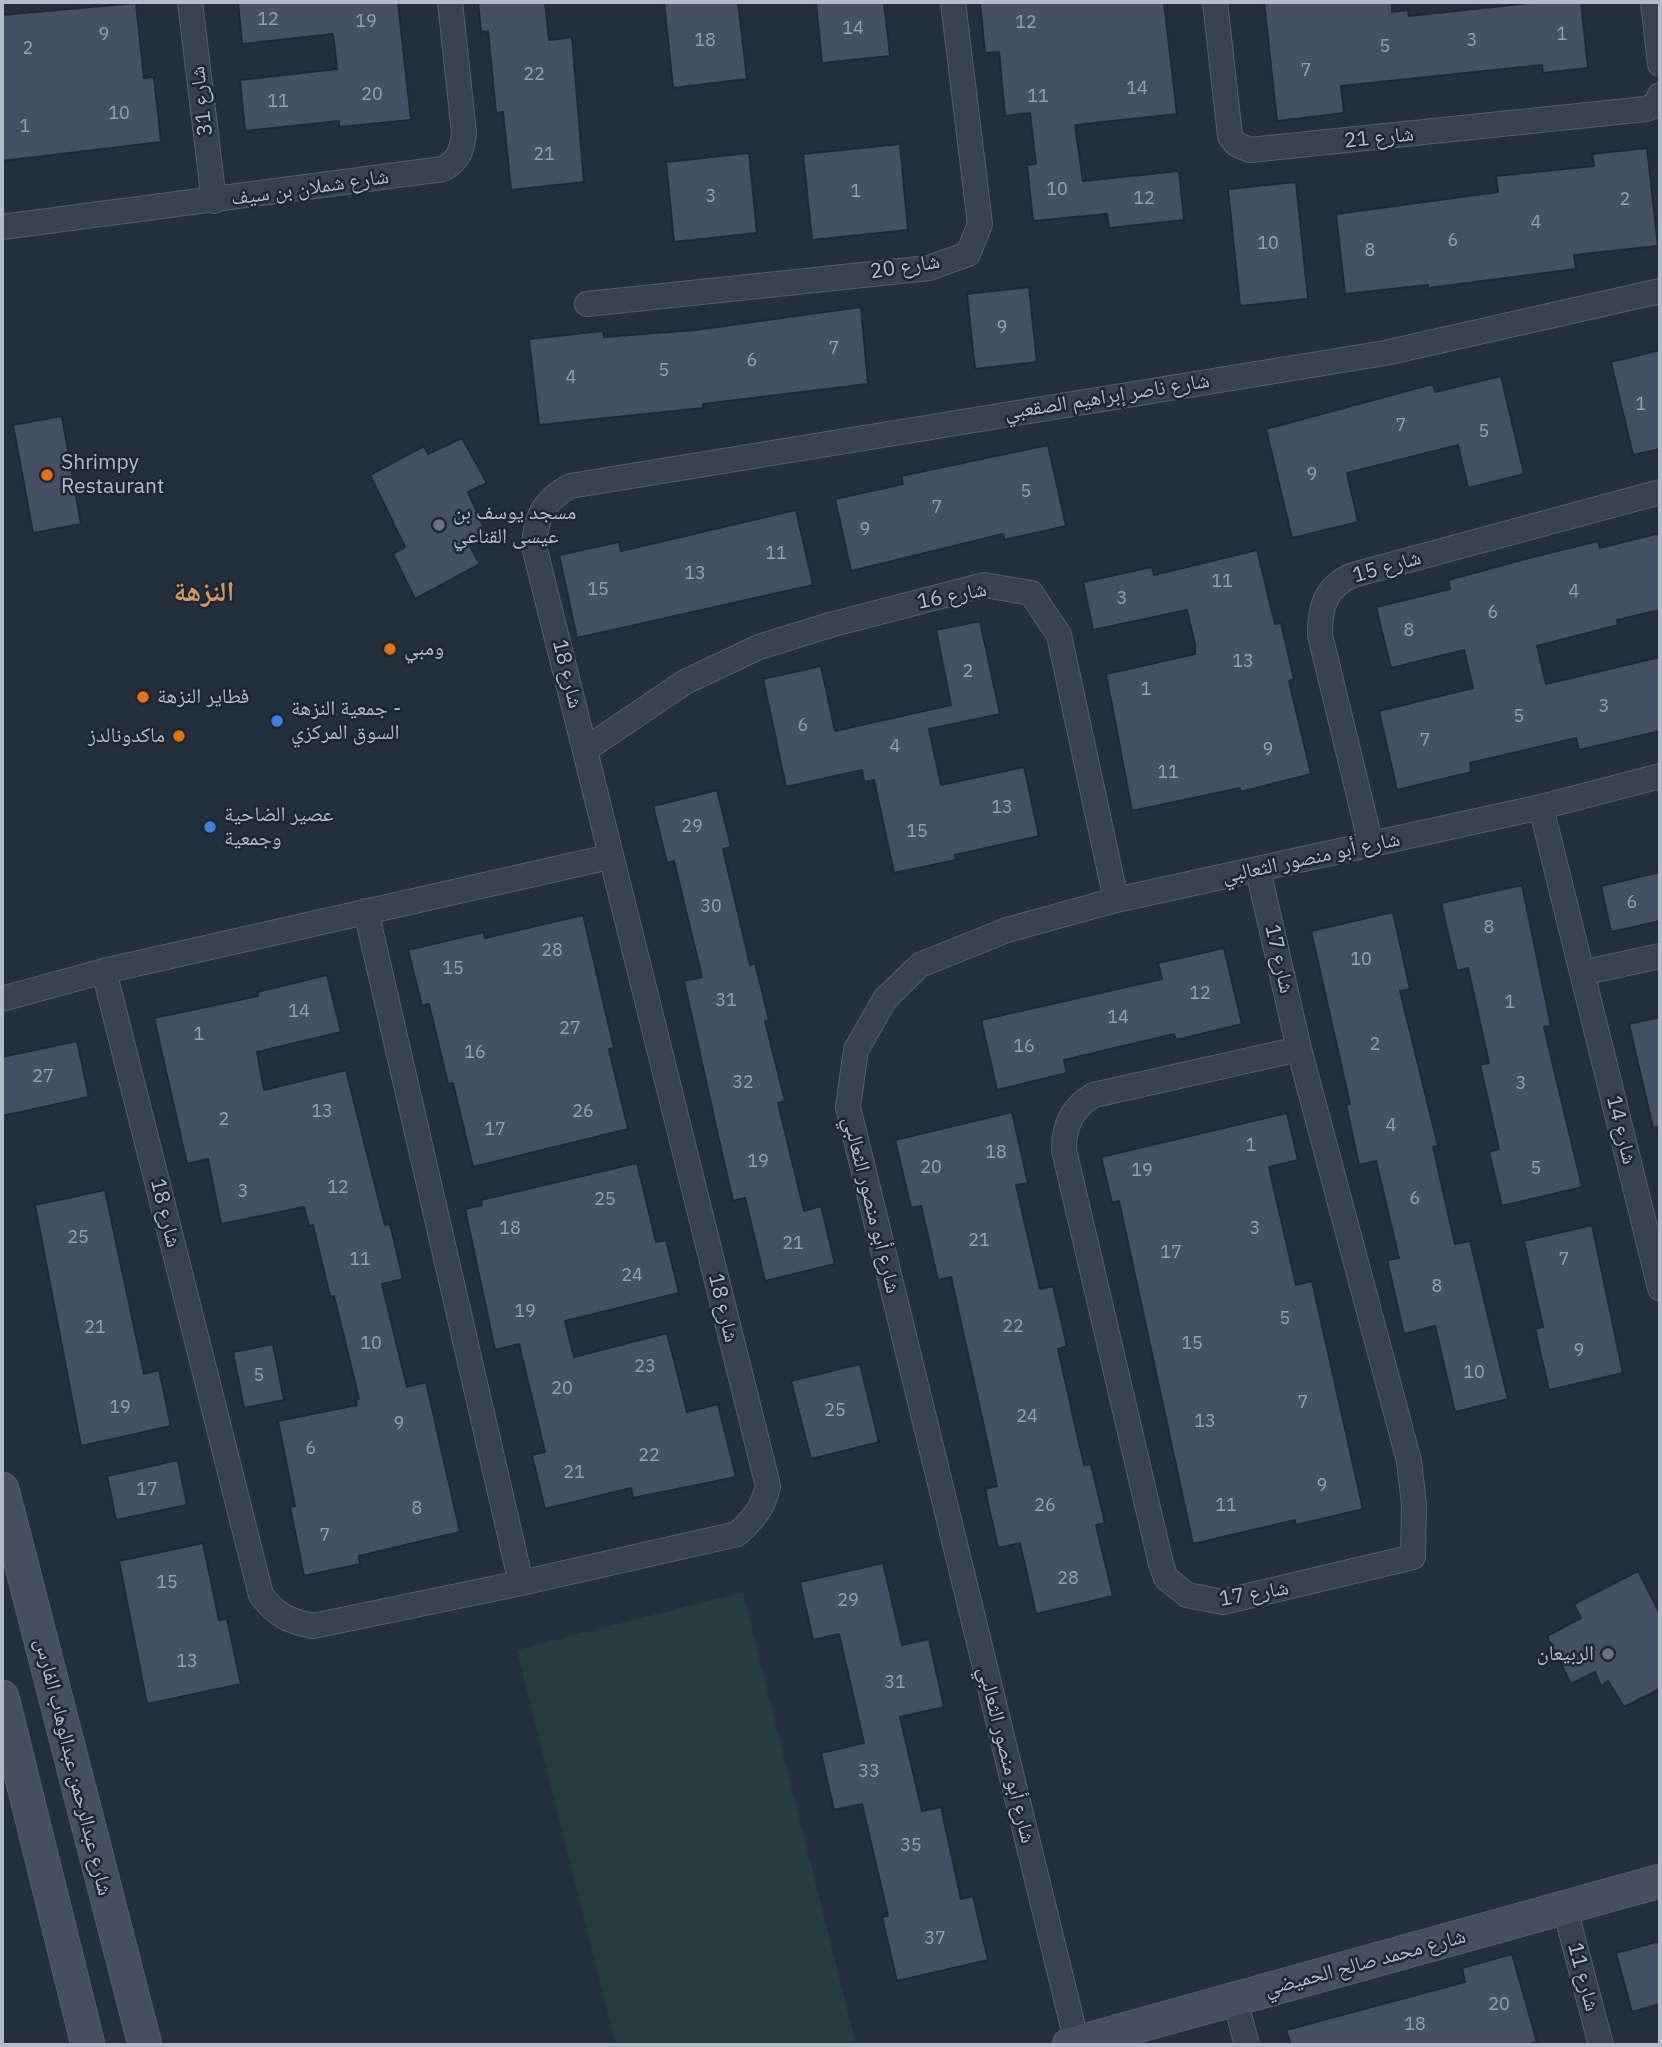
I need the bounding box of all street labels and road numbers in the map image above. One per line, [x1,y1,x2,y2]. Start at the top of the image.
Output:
street label: شارع 31 [185,65,219,137]
street label: شارع 21 [1343,122,1415,154]
street label: شارع شملان بن سيف [230,164,390,212]
street label: شارع 20 [868,249,942,285]
street label: شارع ناصر إبراهيم الصقعبي [1003,368,1211,426]
street label: شارع 15 [1350,545,1424,589]
street label: شارع 16 [915,577,989,615]
street label: شارع 18 [546,637,588,711]
street label: شارع أبو منصور الثعالبي [1220,827,1402,889]
street label: شارع 17 [1259,922,1299,996]
street label: شارع 14 [1600,1093,1642,1167]
street label: شارع أبو منصور الثعالبي [837,1114,905,1296]
street label: شارع 18 [144,1176,186,1250]
street label: شارع 18 [702,1271,744,1345]
street label: شارع 17 [1217,1576,1291,1612]
street label: شارع عبدالرحمن عبدالوهاب الفارس [29,1636,117,1898]
street label: شارع أبو منصور الثعالبي [972,1664,1040,1846]
street label: شارع محمد صالح الحميضي [1261,1924,1469,2002]
street label: شارع 11 [1562,1940,1604,2014]

